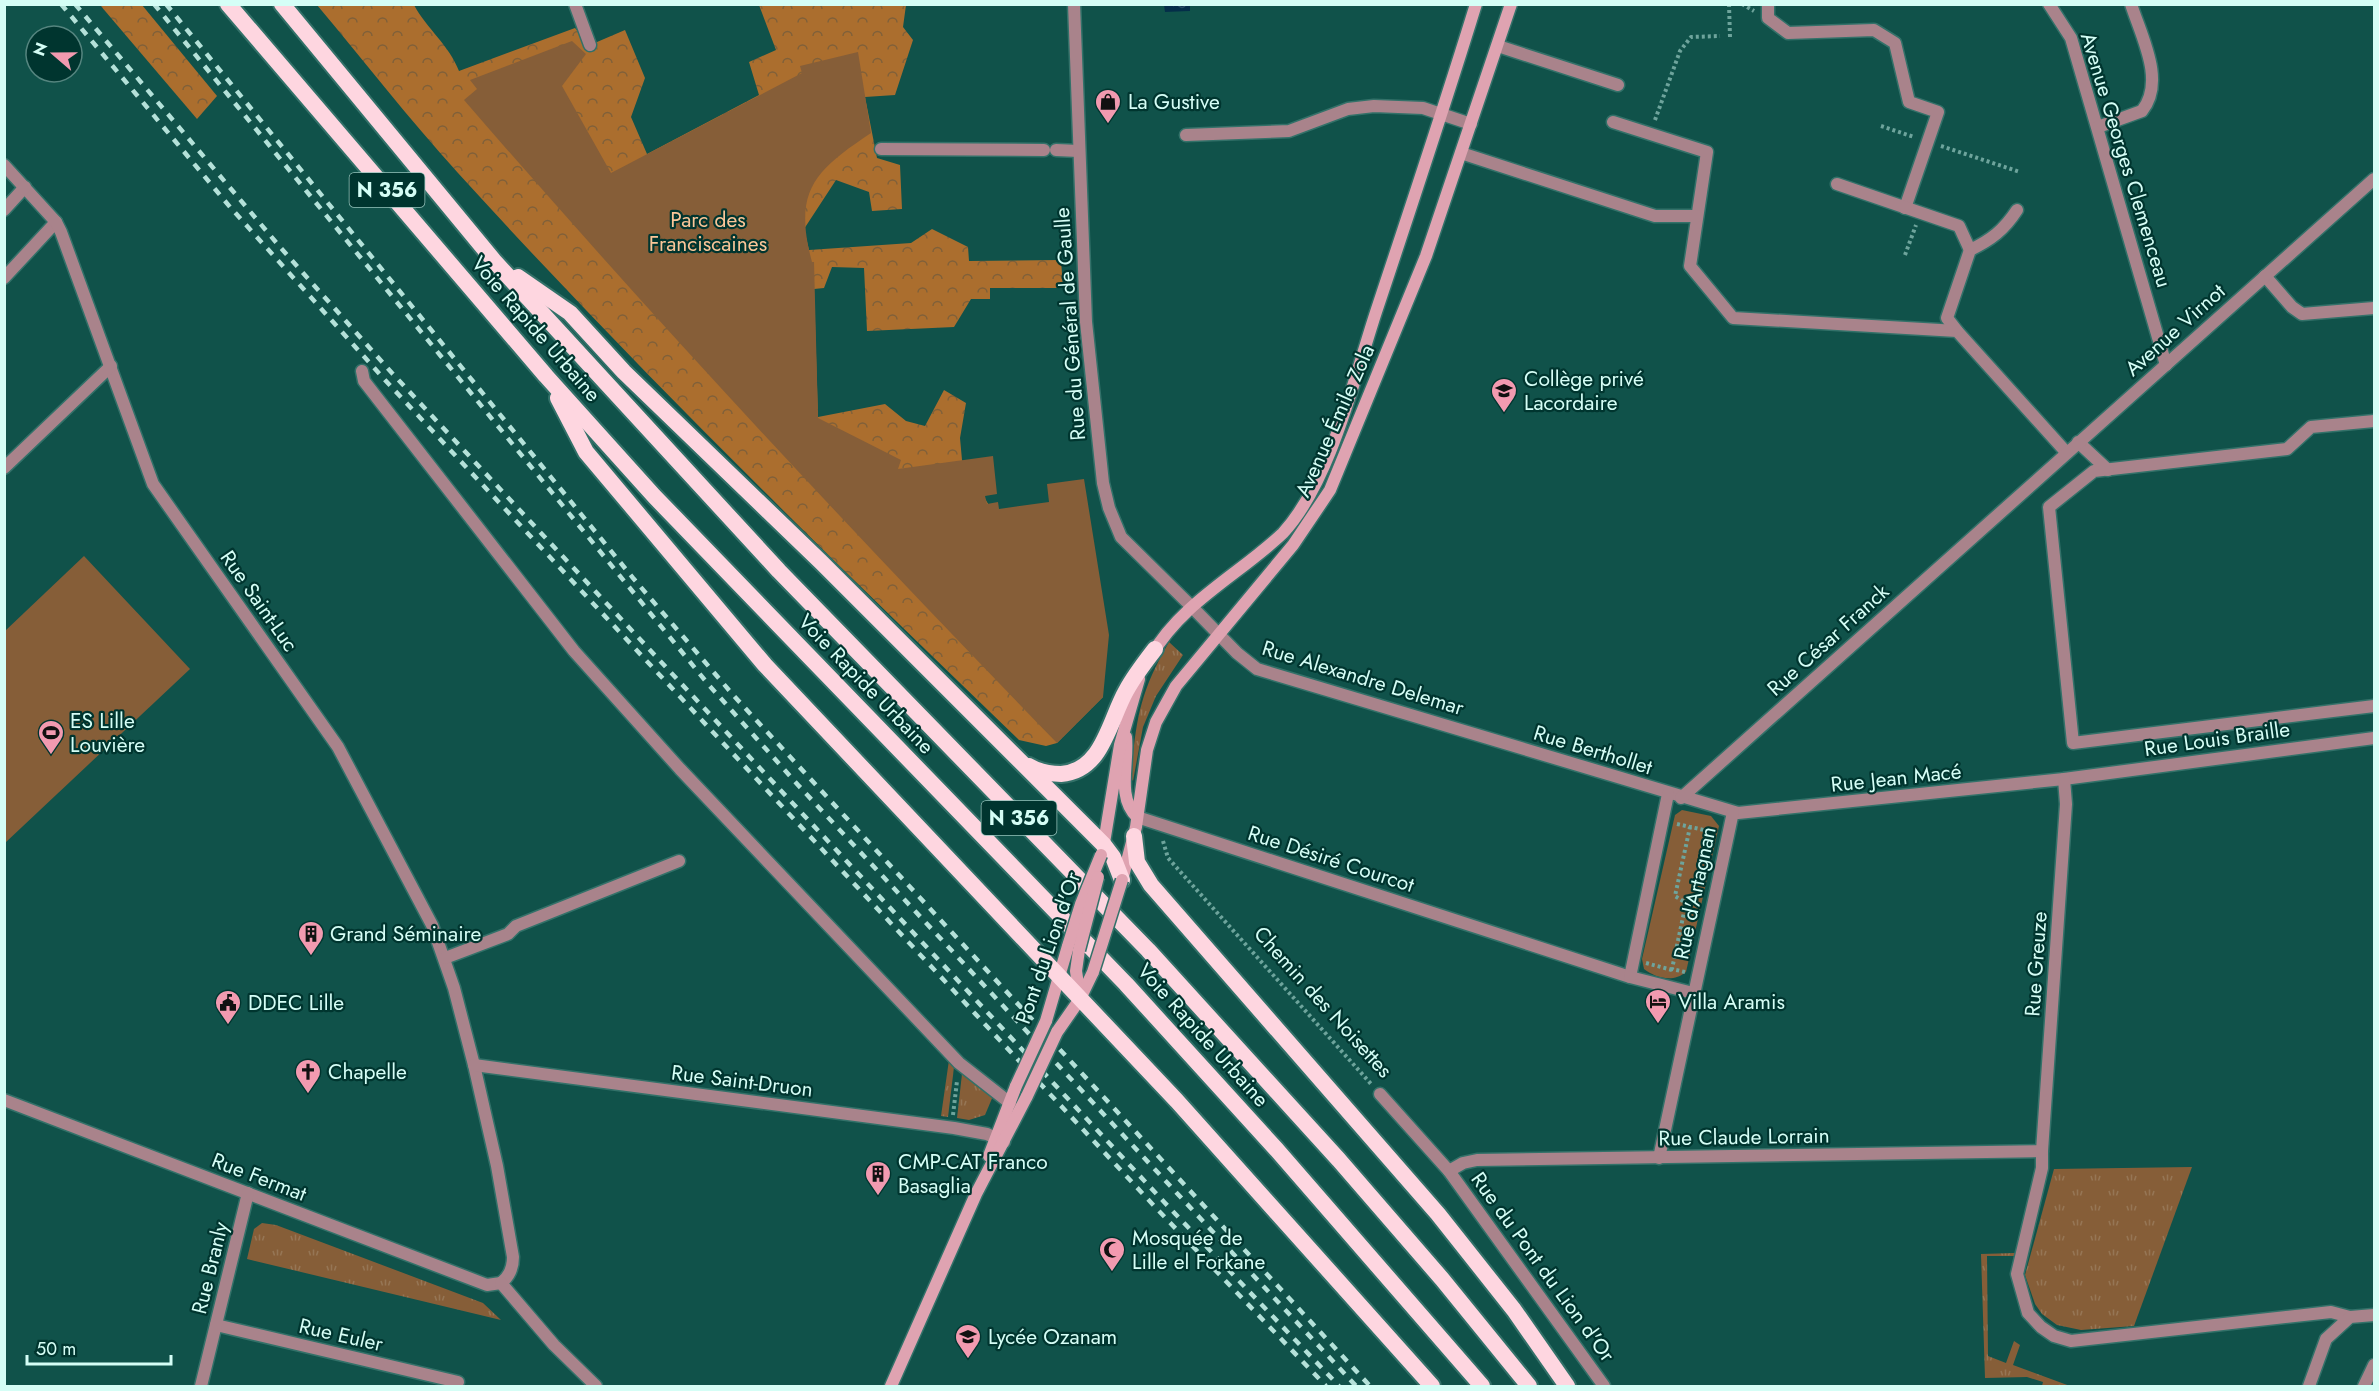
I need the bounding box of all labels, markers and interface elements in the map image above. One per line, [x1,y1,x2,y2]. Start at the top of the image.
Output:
north arrow [24,24,84,84]
street label: Avenue Georges Clemenceau [2073,29,2179,291]
text: N [27,39,53,59]
shop icon: La Gustive [1093,87,1123,125]
place label: La Gustive [1128,87,1220,117]
road number: N 356 [350,173,424,207]
park label: Parc des Franciscaines [649,205,767,259]
street label: Rue du Général de Gaulle [1047,206,1093,442]
street label: Voie Rapide Urbaine [464,250,608,409]
street label: Avenue Virnot [2118,277,2232,383]
street label: Avenue Émile Zola [1288,340,1382,502]
place label: Collège privé Lacordaire [1524,364,1644,418]
school or university icon: Collège privé Lacordaire [1489,376,1519,414]
street label: Rue Saint-Luc [213,544,305,658]
street label: Rue César Franck [1760,577,1896,703]
street label: Voie Rapide Urbaine [791,607,941,761]
street label: Rue Alexandre Delemar [1258,633,1468,723]
place label: ES Lille Louvière [70,706,145,760]
street label: Rue Louis Braille [2142,714,2292,764]
sports icon: ES Lille Louvière [36,718,66,756]
street label: Rue Berthollet [1530,718,1656,782]
street label: Rue Jean Macé [1829,756,1963,800]
road number: N 356 [982,801,1056,835]
street label: Rue Désiré Courcot [1244,818,1418,900]
street label: Rue d'Artagnan [1666,824,1724,962]
street label: Pont du Lion d'Or [1008,867,1088,1028]
street label: Rue Greuze [2017,910,2055,1017]
building icon: Grand Séminaire [296,919,326,957]
place label: Grand Séminaire [330,919,482,949]
street label: Chemin des Noisettes [1247,920,1399,1084]
street label: Voie Rapide Urbaine [1130,956,1276,1114]
hotel icon: Villa Aramis [1643,987,1673,1025]
place label: Villa Aramis [1678,987,1785,1017]
public building icon: DDEC Lille [213,988,243,1026]
place label: DDEC Lille [248,988,344,1018]
church icon: Chapelle [293,1057,323,1095]
place label: Chapelle [328,1057,407,1087]
street label: Rue Saint-Druon [669,1057,815,1105]
street label: Rue Claude Lorrain [1658,1121,1830,1153]
street label: Rue Fermat [207,1145,311,1209]
place label: CMP-CAT Franco Basaglia [898,1147,1048,1201]
building icon: CMP-CAT Franco Basaglia [863,1159,893,1197]
street label: Rue du Pont du Lion d'Or [1464,1166,1623,1369]
street label: Rue Branly [184,1218,236,1317]
place label: Mosquée de Lille el Forkane [1132,1223,1266,1277]
mosque icon: Mosquée de Lille el Forkane [1097,1235,1127,1273]
street label: Rue Euler [296,1311,387,1359]
school or university icon: Lycée Ozanam [953,1322,983,1360]
place label: Lycée Ozanam [988,1322,1117,1352]
scale bar [27,1328,171,1366]
text: 50 m [36,1336,76,1362]

